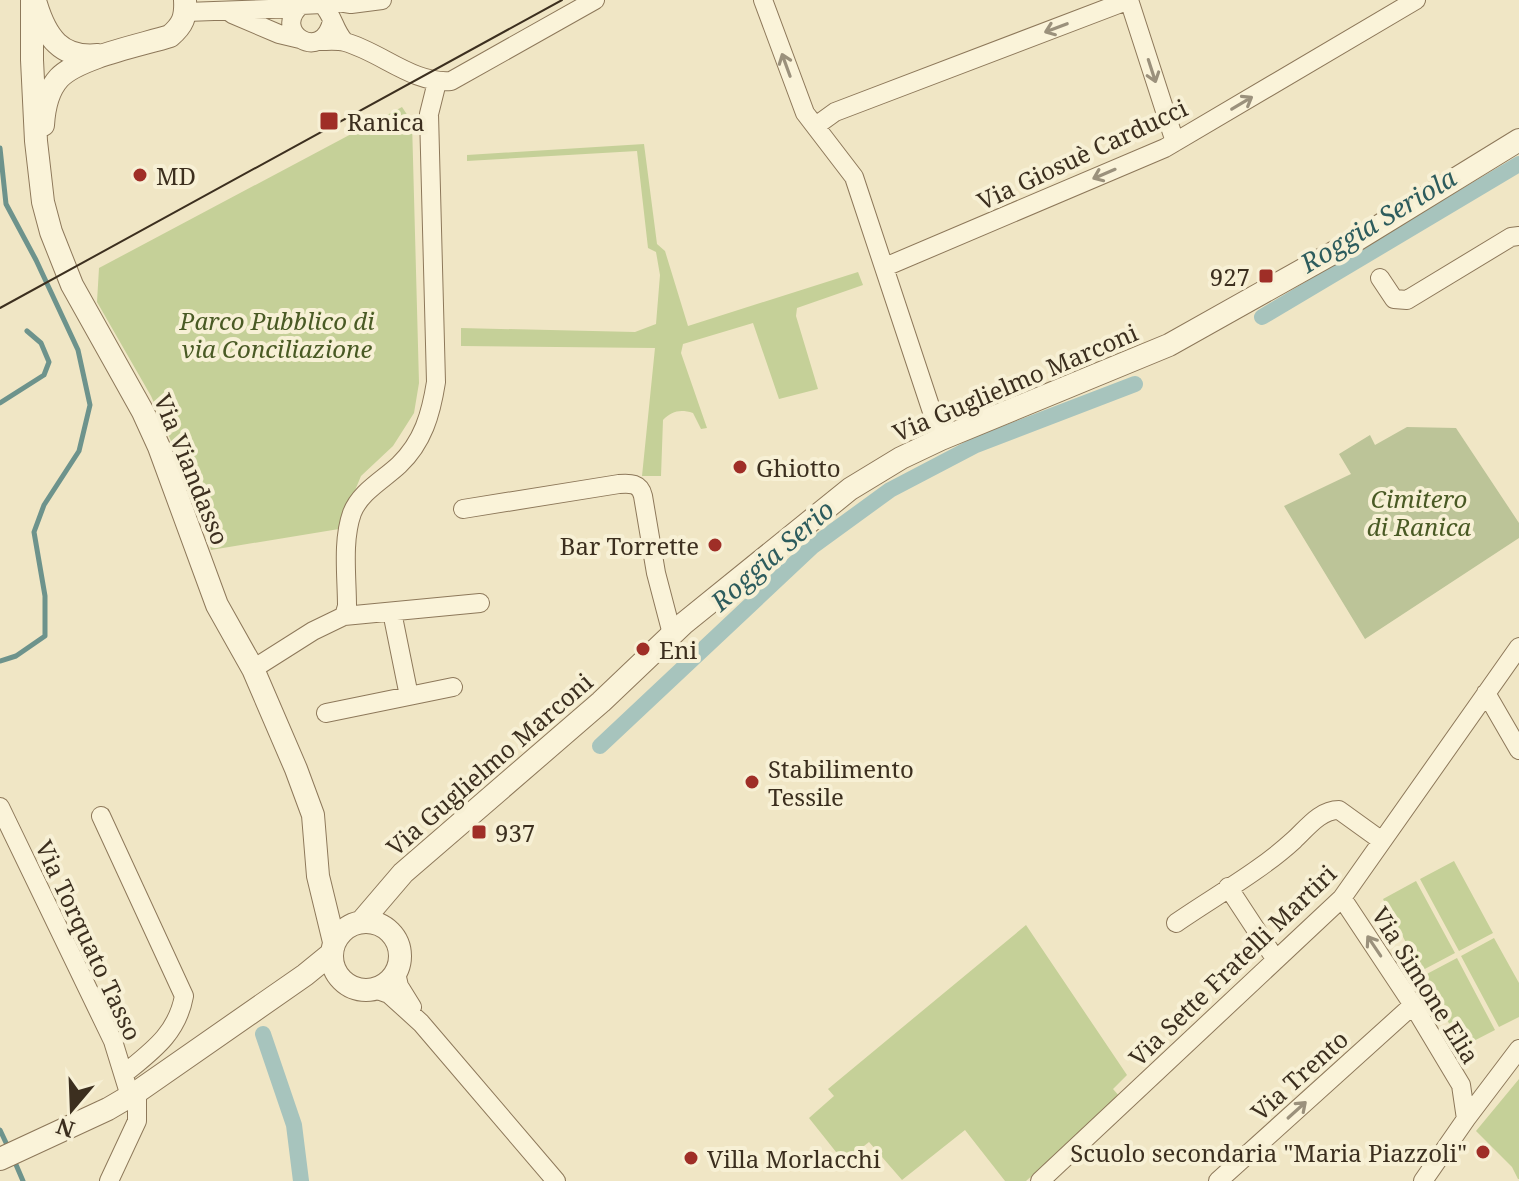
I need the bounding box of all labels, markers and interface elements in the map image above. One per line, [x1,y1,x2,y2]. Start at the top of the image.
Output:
one-way arrow [1044,22,1069,36]
one-way arrow [778,53,793,78]
one-way arrow [1145,58,1160,84]
street label: Via Giosuè Carducci [972,91,1193,217]
one-way arrow [1230,94,1253,110]
place label: Ranica [347,105,425,138]
marker: Ranica [318,110,340,132]
place label: MD [156,159,196,192]
water label: Roggia Seriola [1293,159,1463,281]
marker: MD [131,166,149,184]
one-way arrow [1092,168,1117,183]
place label: 927 [1210,260,1250,293]
marker: 927 [1257,267,1275,285]
park label: Parco Pubblico di via Conciliazione [179,304,374,365]
street label: Via Guglielmo Marconi [887,315,1143,449]
street label: Via Viandasso [147,389,237,549]
place label: Ghiotto [756,451,841,484]
marker: Ghiotto [731,458,749,476]
park label: Cimitero di Ranica [1367,482,1471,543]
water label: Roggia Serio [702,491,841,619]
place label: Bar Torrette [560,529,699,562]
marker: Bar Torrette [706,536,724,554]
place label: Eni [659,633,697,666]
marker: Eni [634,640,652,658]
street label: Via Guglielmo Marconi [379,665,599,863]
place label: Stabilimento Tessile [768,752,914,813]
marker: Stabilimento Tessile [743,773,761,791]
place label: 937 [495,816,535,849]
marker: 937 [470,823,488,841]
street label: Via Torquato Tasso [28,835,150,1045]
street label: Via Sette Fratelli Martiri [1121,857,1343,1073]
street label: Via Simone Elia [1365,900,1487,1070]
one-way arrow [1366,936,1382,958]
street label: Via Trento [1243,1023,1355,1127]
north arrow [32,1069,112,1149]
one-way arrow [1286,1101,1306,1119]
text: N [52,1112,78,1146]
place label: Scuolo secondaria "Maria Piazzoli" [1070,1136,1467,1169]
place label: Villa Morlacchi [707,1142,881,1175]
marker: Scuolo secondaria "Maria Piazzoli" [1474,1143,1492,1161]
marker: Villa Morlacchi [682,1149,700,1167]

